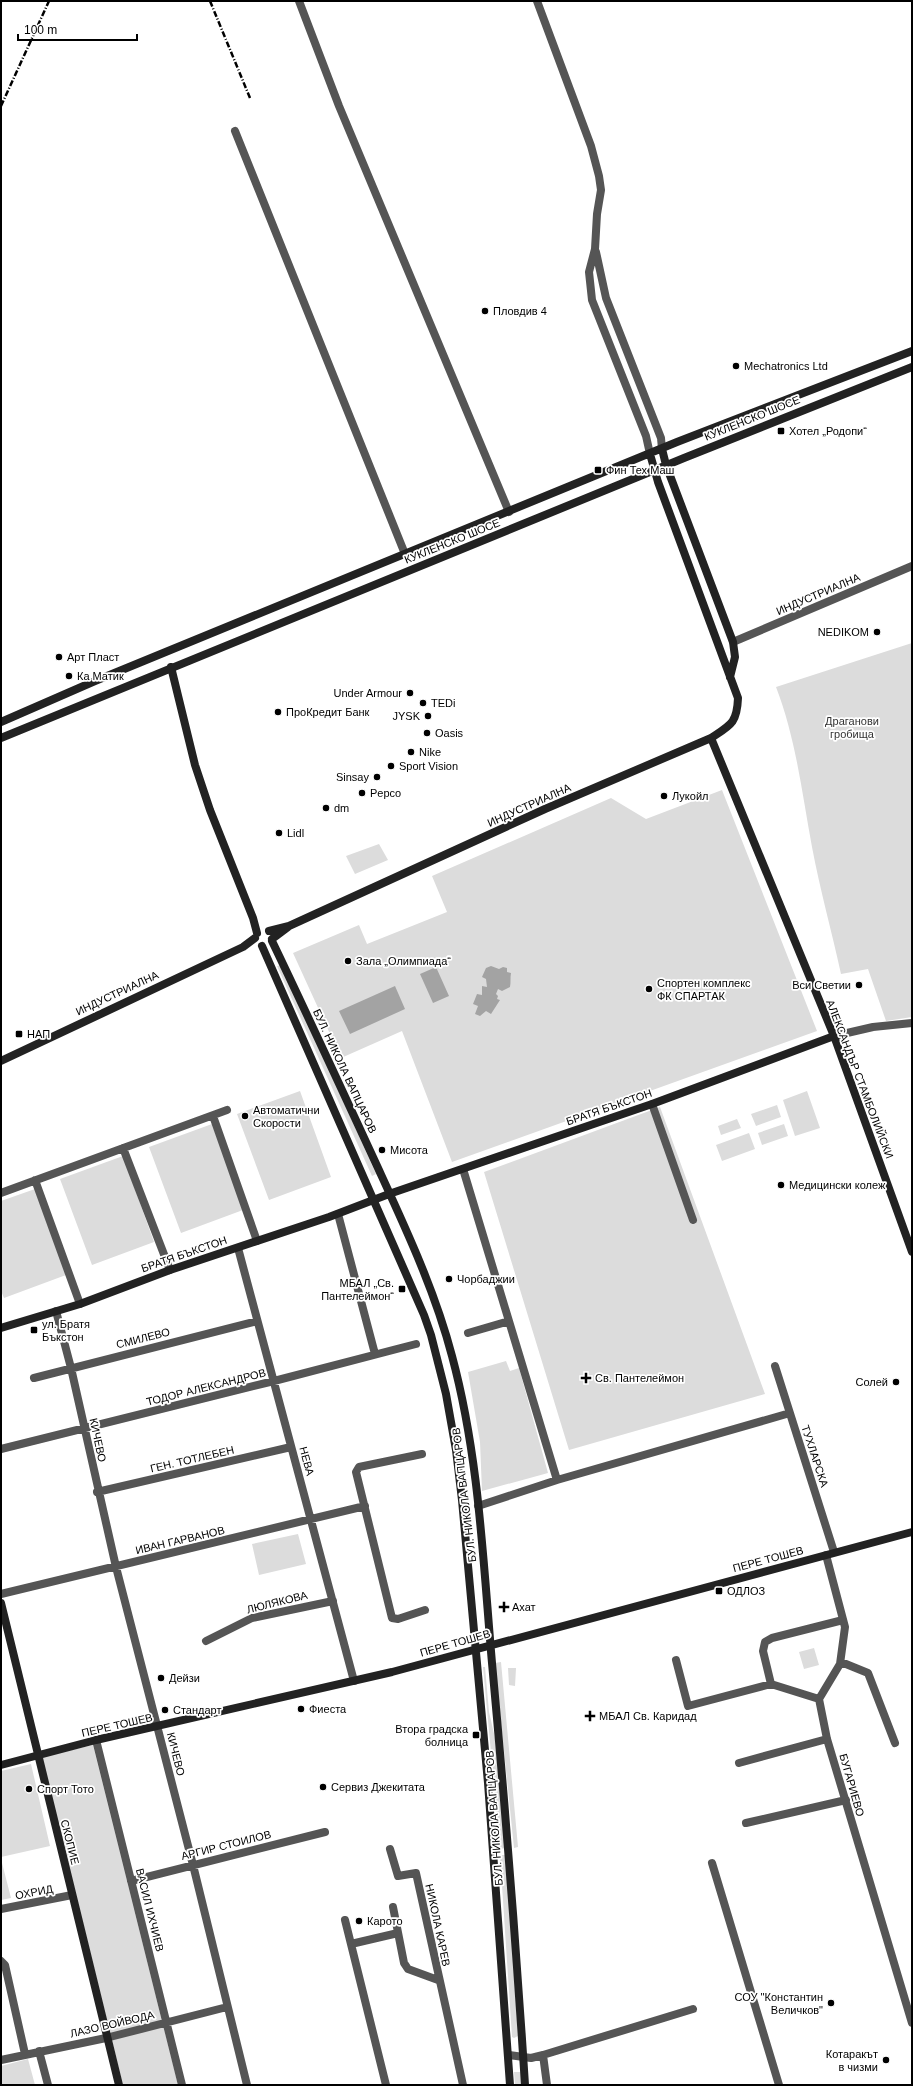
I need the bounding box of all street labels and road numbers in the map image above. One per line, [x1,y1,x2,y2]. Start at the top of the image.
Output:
street label: КУКЛЕНСКО ШОСЕ [702,393,802,443]
street label: КУКЛЕНСКО ШОСЕ [402,516,502,566]
street label: ИНДУСТРИАЛНА [774,571,862,617]
street label: ИНДУСТРИАЛНА [485,781,573,829]
street label: ИНДУСТРИАЛНА [74,968,161,1017]
street label: АЛЕКСАНДЪР СТАМБОЛИЙСКИ [824,998,896,1160]
street label: БУЛ. НИКОЛА ВАПЦАРОВ [311,1007,379,1135]
street label: БРАТЯ БЪКСТОН [565,1087,654,1127]
street label: БРАТЯ БЪКСТОН [140,1234,229,1274]
street label: СМИЛЕВО [115,1325,172,1350]
street label: ТОДОР АЛЕКСАНДРОВ [145,1366,267,1408]
street label: КИЧЕВО [88,1417,109,1463]
street label: ТУХЛАРСКА [799,1423,831,1489]
street label: БУЛ. НИКОЛА ВАПЦАРОВ [450,1427,478,1563]
street label: ГЕН. ТОТЛЕБЕН [149,1444,235,1474]
street label: НЕВА [297,1445,317,1477]
street label: ИВАН ГАРВАНОВ [134,1524,226,1556]
street label: ПЕРЕ ТОШЕВ [731,1544,805,1574]
street label: ЛЮЛЯКОВА [245,1589,309,1615]
street label: ПЕРЕ ТОШЕВ [418,1627,492,1659]
street label: ПЕРЕ ТОШЕВ [80,1711,154,1739]
street label: КИЧЕВО [165,1731,187,1777]
street label: БУЛ. НИКОЛА ВАПЦАРОВ [483,1750,505,1886]
street label: БУГАРИЕВО [837,1752,867,1818]
street label: СКОПИЕ [59,1818,81,1866]
street label: АРГИР СТОИЛОВ [180,1828,272,1862]
street label: ВАСИЛ ИХЧИЕВ [134,1867,166,1953]
street label: ОХРИД [14,1882,54,1902]
street label: НИКОЛА КАРЕВ [423,1883,453,1967]
street label: ЛАЗО ВОЙВОДА [69,2008,156,2040]

